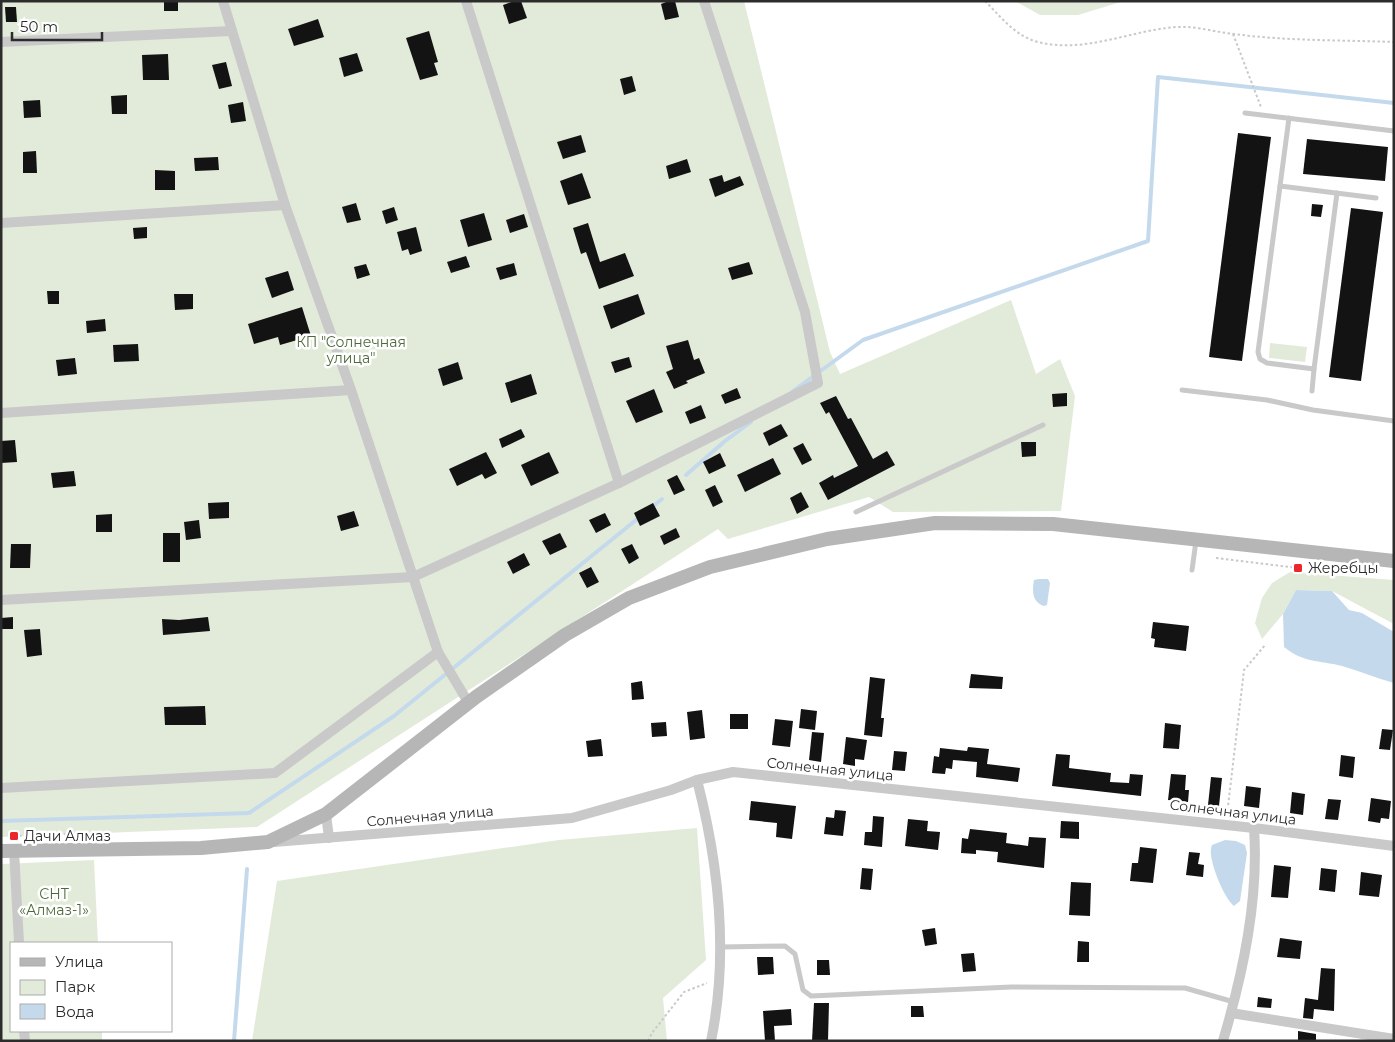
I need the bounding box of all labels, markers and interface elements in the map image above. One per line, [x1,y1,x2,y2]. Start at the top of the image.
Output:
scale bar [12,10,102,42]
text: 50 m [20,17,58,36]
park label: КП "Солнечная улица" [296,333,406,367]
place label: Жеребцы [1308,559,1378,577]
marker: Жеребцы [1292,562,1304,574]
street label: Солнечная улица [766,753,894,785]
street label: Солнечная улица [1169,795,1297,829]
street label: Солнечная улица [366,801,494,831]
place label: Дачи Алмаз [24,827,111,845]
marker: Дачи Алмаз [8,830,20,842]
park label: СНТ «Алмаз-1» [19,885,89,919]
legend [10,942,172,1032]
text: Улица [55,952,103,971]
text: Парк [55,977,95,996]
text: Вода [55,1002,94,1021]

